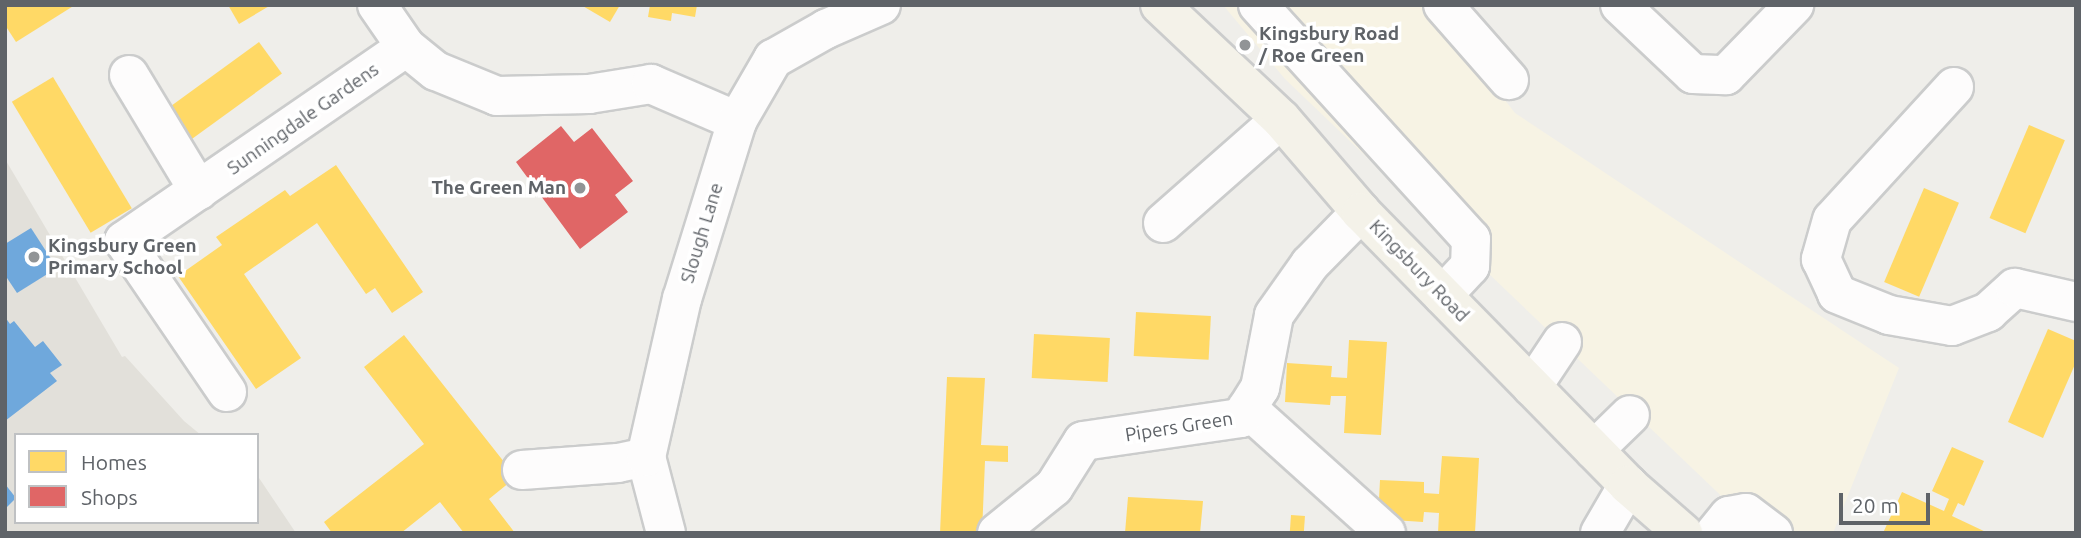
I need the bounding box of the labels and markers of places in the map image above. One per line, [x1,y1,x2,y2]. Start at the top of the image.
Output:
place label: Kingsbury Road / Roe Green [1259,23,1399,67]
marker: Kingsbury Road / Roe Green [1237,37,1253,53]
place label: The Green Man [431,177,566,199]
marker: The Green Man [572,180,588,196]
place label: Kingsbury Green Primary School [48,235,197,279]
marker: Kingsbury Green Primary School [26,249,42,265]

